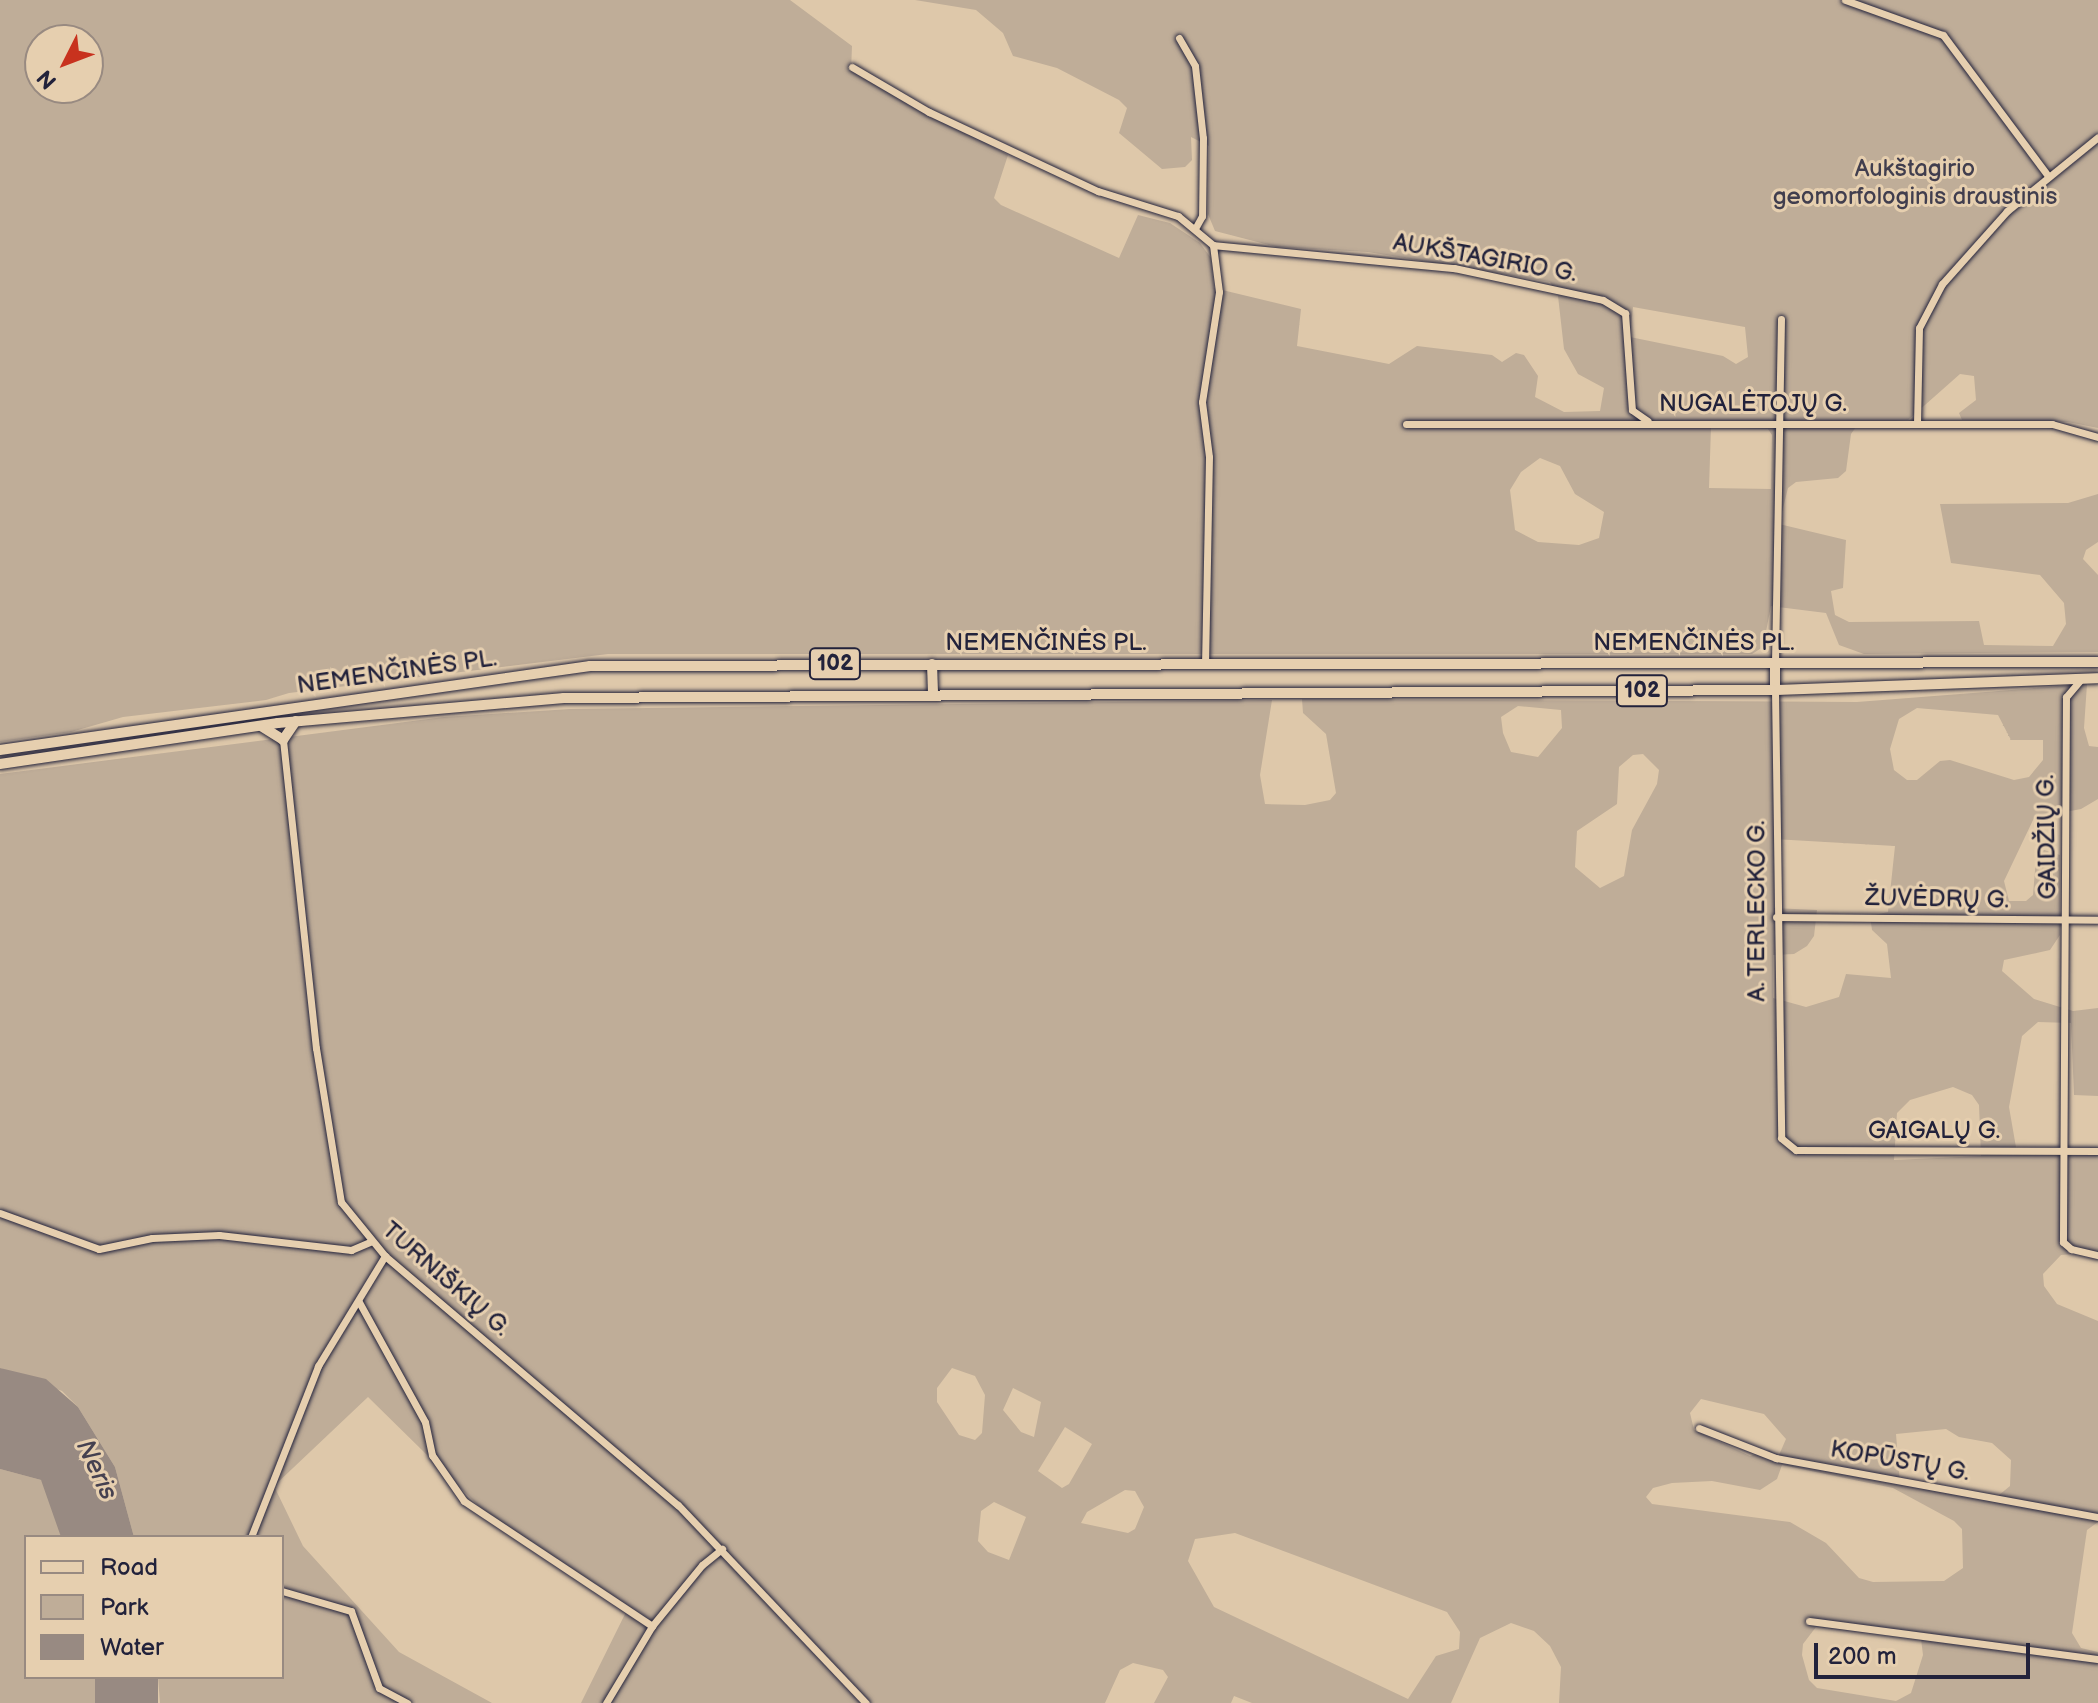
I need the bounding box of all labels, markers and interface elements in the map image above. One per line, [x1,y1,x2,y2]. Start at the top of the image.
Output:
north arrow [24,24,104,104]
text: N [32,64,63,94]
park label: Aukštagirio geomorfologinis draustinis [1773,155,2057,211]
street label: AUKŠTAGIRIO G. [1391,228,1579,288]
street label: NUGALĖTOJŲ G. [1659,390,1847,418]
street label: NEMENČINĖS PL. [945,629,1147,657]
street label: NEMENČINĖS PL. [1593,629,1795,657]
street label: NEMENČINĖS PL. [295,644,499,700]
road number: 102 [807,646,863,682]
road number: 102 [1614,673,1670,709]
street label: GAIDŽIŲ G. [2032,774,2062,900]
street label: A. TERLECKO G. [1743,820,1771,1002]
street label: ŽUVĖDRŲ G. [1865,883,2009,915]
street label: GAIGALŲ G. [1868,1117,2000,1145]
street label: TURNIŠKIŲ G. [376,1216,516,1342]
water label: Neris [69,1435,123,1505]
street label: KOPŪSTŲ G. [1828,1435,1972,1487]
legend [24,1535,284,1679]
text: Road [100,1553,158,1582]
text: Park [100,1593,148,1622]
scale bar [1818,1627,2034,1677]
text: Water [100,1633,164,1662]
text: 200 m [1828,1642,1897,1671]

